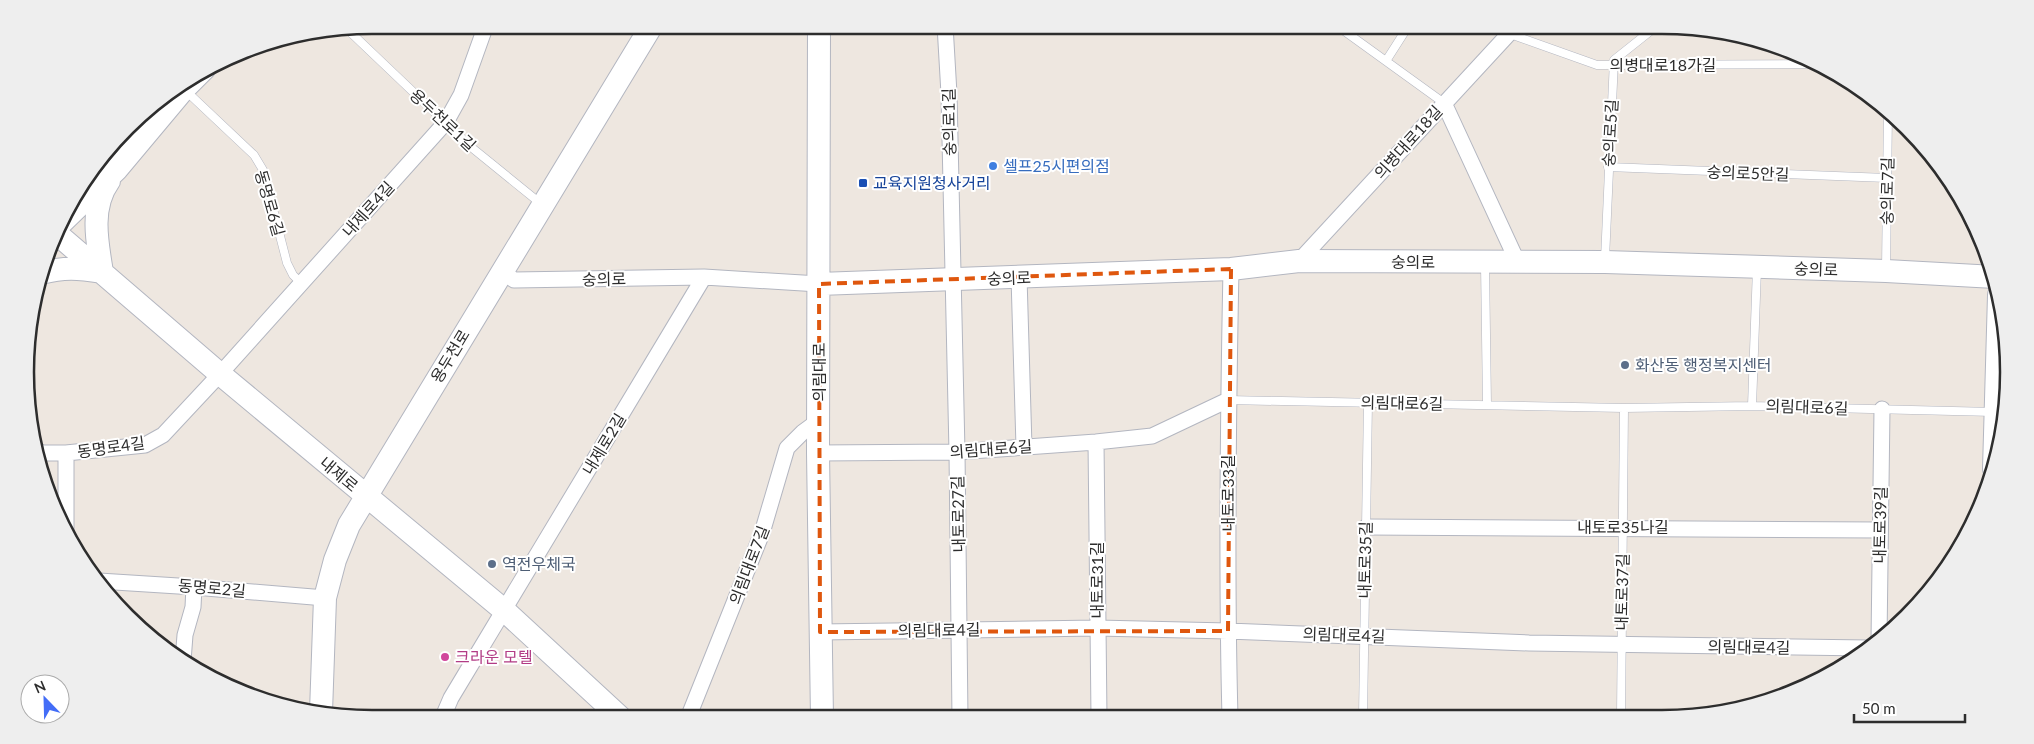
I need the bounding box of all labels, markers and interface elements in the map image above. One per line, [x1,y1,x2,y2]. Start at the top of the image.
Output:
street label: 의병대로18가길 [1610,55,1716,74]
street label: 용두천로1길 [407,84,480,155]
street label: 숭의로1길 [938,88,959,156]
street label: 숭의로5길 [1598,98,1621,168]
street label: 의병대로18길 [1370,101,1446,182]
place label: 셀프25시편의점 [1003,156,1110,175]
street label: 숭의로7길 [1876,157,1897,225]
marker: 셀프25시편의점 [987,160,999,172]
street label: 숭의로5안길 [1706,162,1790,183]
street label: 동명로6길 [252,167,289,238]
place label: 교육지원청사거리 [873,173,991,192]
street label: 내제로4길 [338,177,397,240]
marker: 교육지원청사거리 [857,177,869,189]
street label: 숭의로 [1391,252,1435,271]
street label: 숭의로 [1794,258,1839,279]
street label: 숭의로 [987,267,1032,288]
street label: 숭의로 [582,269,627,288]
street label: 용두천로 [426,325,473,386]
street label: 의림대로 [809,342,828,401]
place label: 화산동 행정복지센터 [1635,355,1772,374]
marker: 화산동 행정복지센터 [1619,359,1631,371]
street label: 의림대로6길 [1360,392,1444,413]
street label: 의림대로6길 [1765,396,1849,417]
street label: 내제로2길 [578,410,629,478]
street label: 동명로4길 [76,432,146,461]
street label: 의림대로6길 [949,436,1033,461]
street label: 내제로 [316,452,363,495]
street label: 내토로33길 [1218,454,1237,532]
street label: 내토로27길 [947,475,968,553]
street label: 내토로39길 [1869,486,1890,564]
street label: 내토로35나길 [1577,517,1669,536]
street label: 내토로35길 [1354,521,1375,599]
street label: 의림대로7길 [725,523,772,607]
street label: 내토로31길 [1087,541,1106,619]
street label: 내토로37길 [1611,553,1632,631]
place label: 역전우체국 [502,554,576,573]
marker: 역전우체국 [486,558,498,570]
street label: 동명로2길 [177,575,247,600]
street label: 의림대로4길 [897,619,981,640]
street label: 의림대로4길 [1302,624,1386,645]
street label: 의림대로4길 [1707,636,1791,657]
place label: 크라운 모텔 [455,647,533,666]
marker: 크라운 모텔 [439,651,451,663]
north arrow [20,674,70,724]
text: N [31,677,48,697]
scale bar [1854,692,1965,724]
text: 50 m [1862,699,1896,717]

